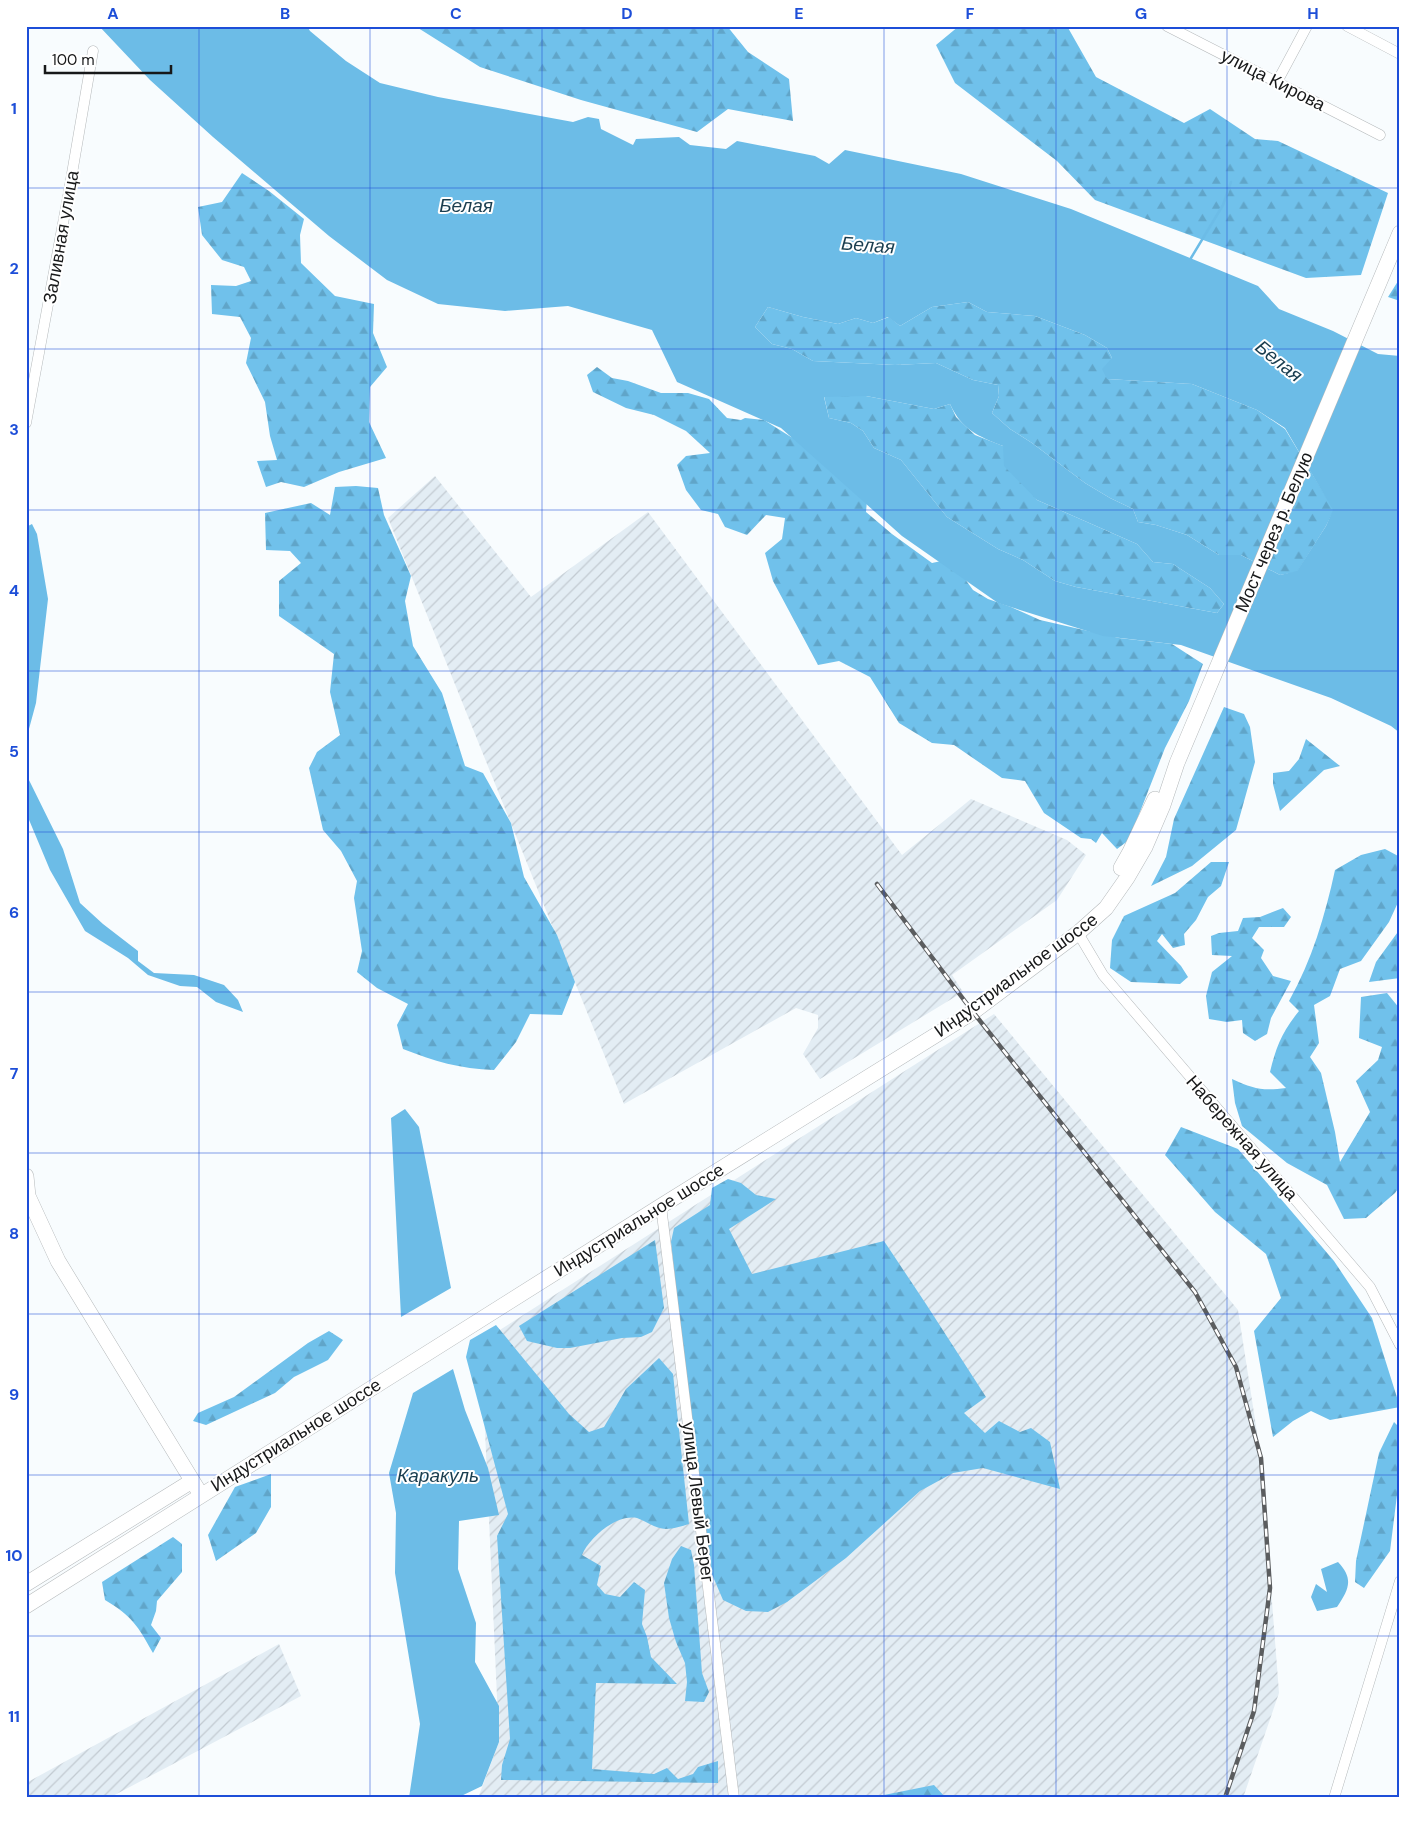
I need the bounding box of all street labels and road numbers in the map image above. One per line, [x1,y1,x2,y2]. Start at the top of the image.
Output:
street label: улица Кирова [1217,43,1330,117]
street label: Заливная улица [37,167,85,306]
street label: Мост через р. Белую [1229,448,1319,616]
street label: Индустриальное шоссе [929,908,1103,1042]
street label: Набережная улица [1181,1070,1304,1207]
street label: Индустриальное шоссе [549,1158,729,1282]
street label: Индустриальное шоссе [206,1373,386,1497]
street label: улица Левый Берег [676,1420,720,1584]

